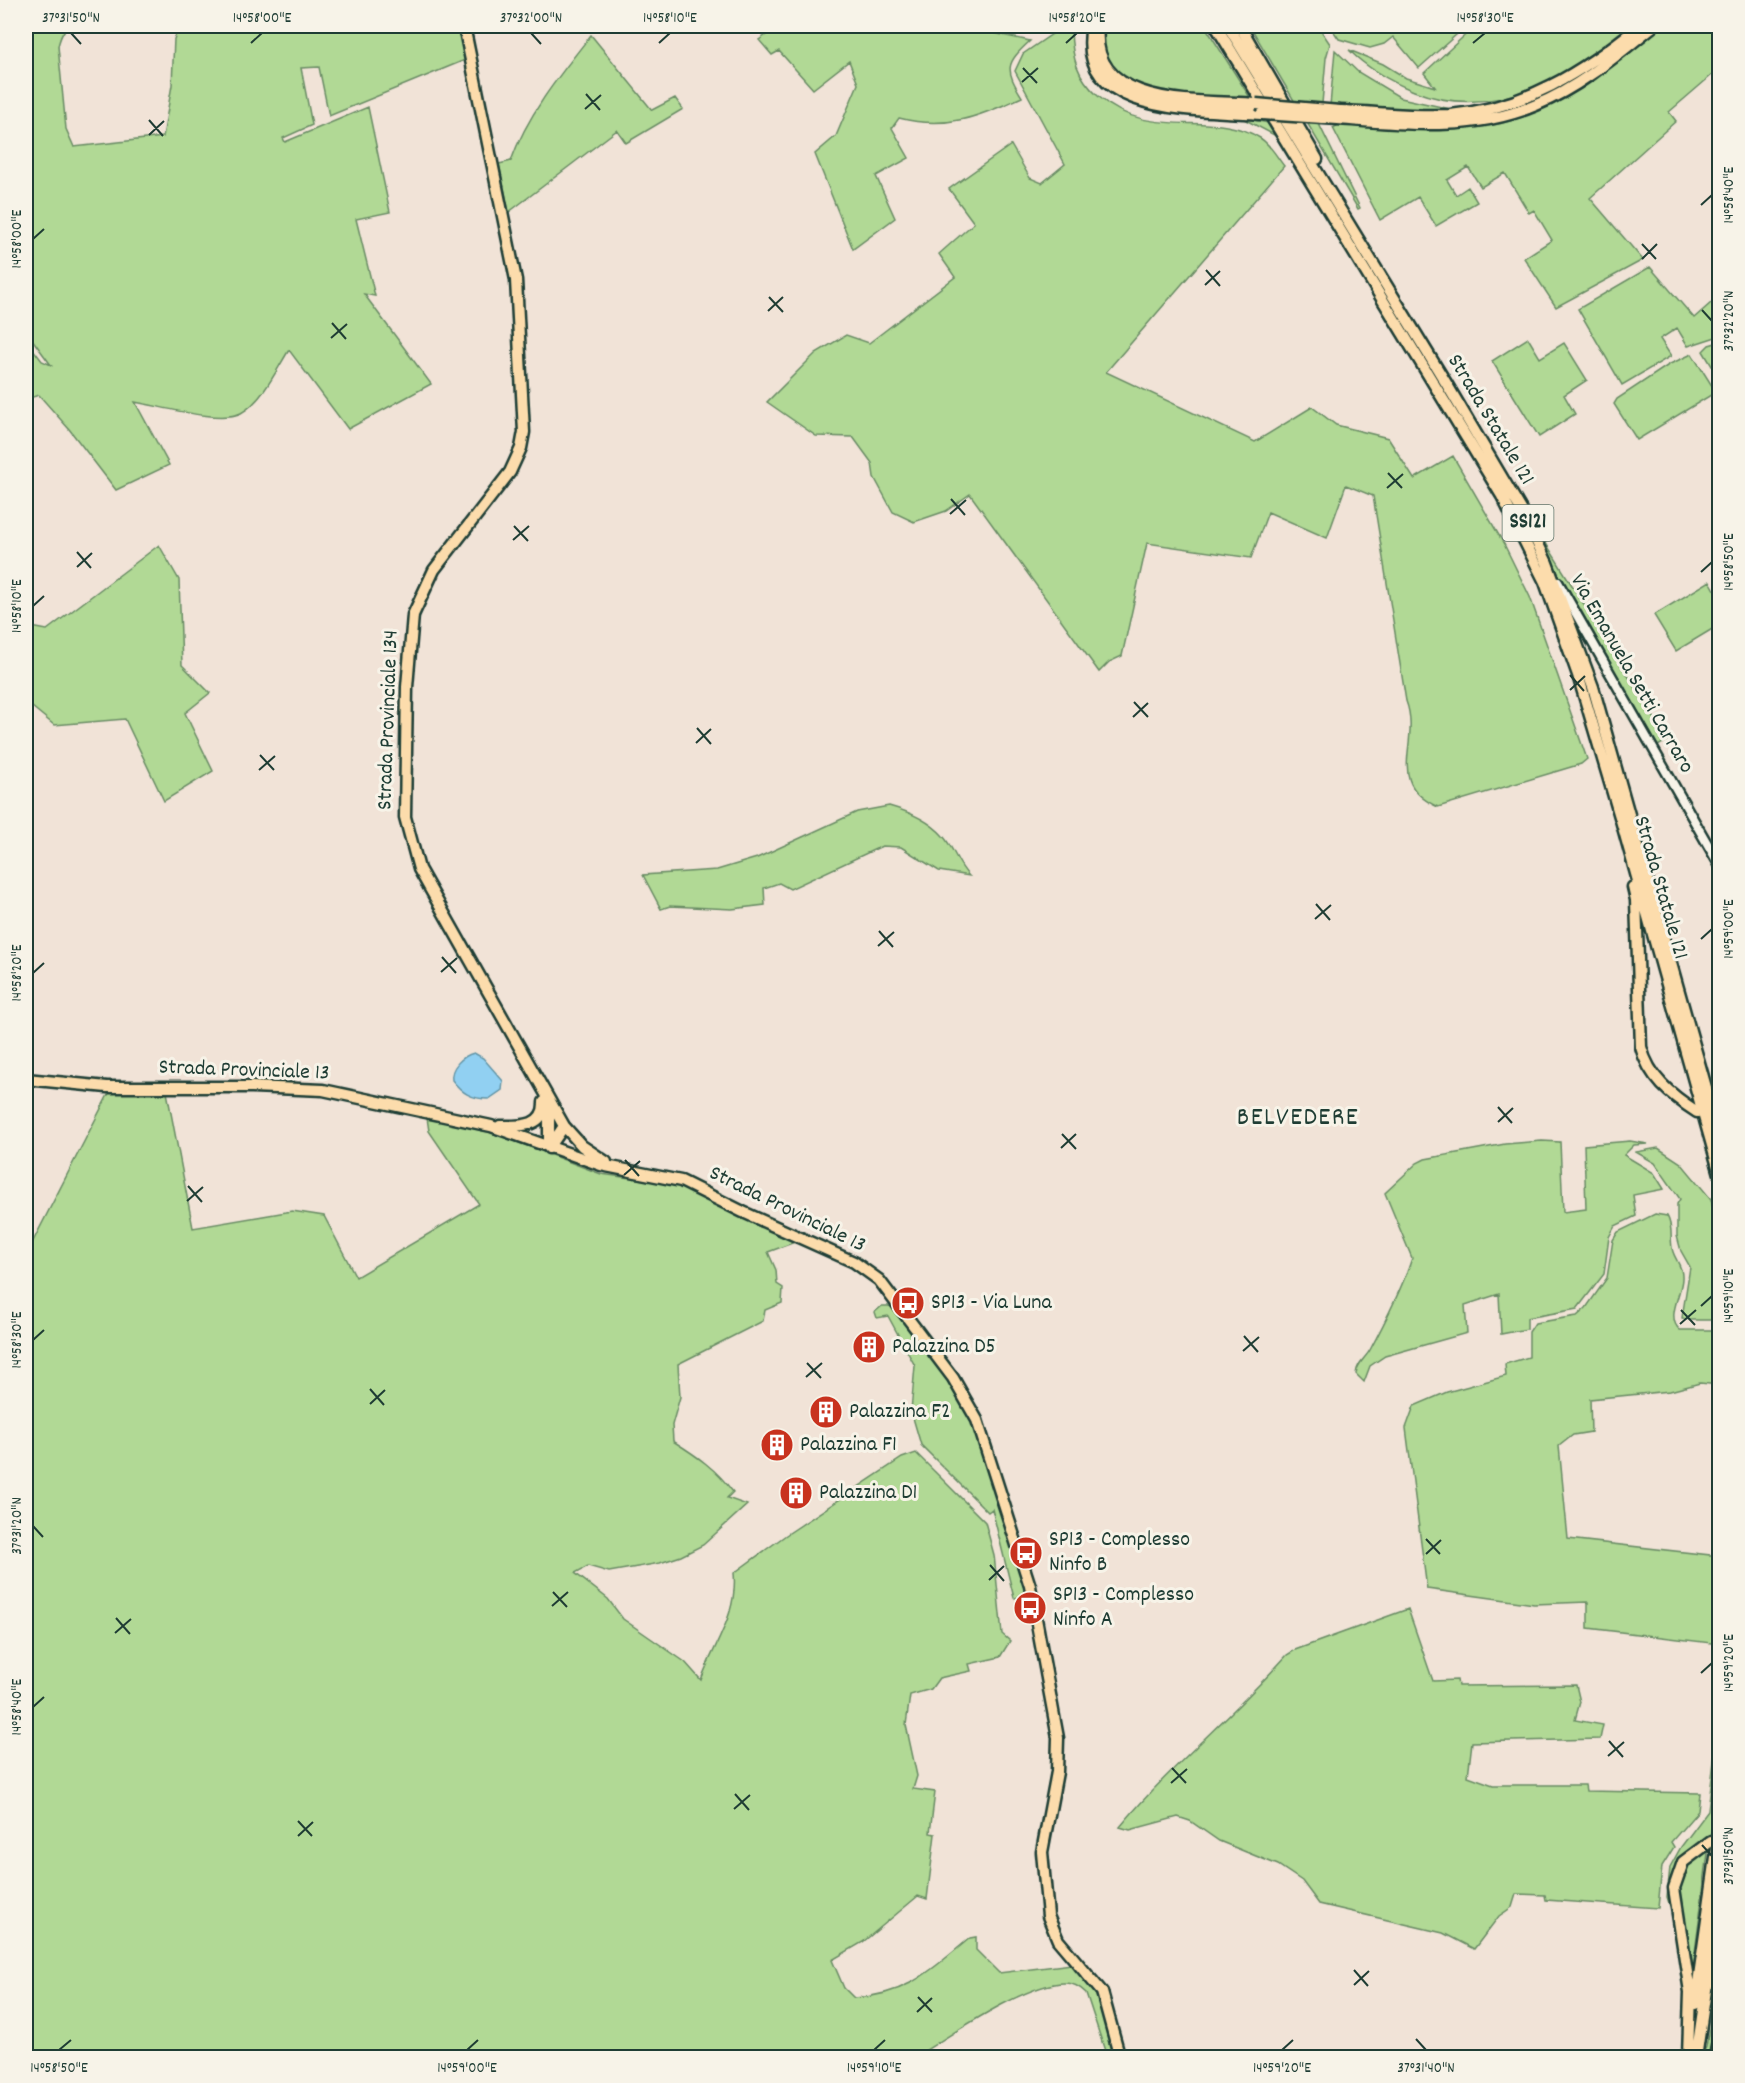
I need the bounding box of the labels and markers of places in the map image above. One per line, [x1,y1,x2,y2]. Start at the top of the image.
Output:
bus stop icon: SP13 - Via Luna [890,1285,926,1321]
place label: SP13 - Via Luna [931,1288,1052,1319]
building icon: Palazzina D5 [851,1329,887,1365]
place label: Palazzina D5 [892,1332,996,1363]
building icon: Palazzina F2 [808,1394,844,1430]
place label: Palazzina F2 [849,1397,951,1428]
building icon: Palazzina F1 [759,1427,795,1463]
place label: Palazzina F1 [800,1430,897,1461]
building icon: Palazzina D1 [778,1475,814,1511]
place label: Palazzina D1 [819,1478,917,1509]
place label: SP13 - Complesso Ninfo B [1049,1525,1190,1581]
bus stop icon: SP13 - Complesso Ninfo B [1008,1535,1044,1571]
place label: SP13 - Complesso Ninfo A [1053,1580,1194,1636]
bus stop icon: SP13 - Complesso Ninfo A [1012,1590,1048,1626]

